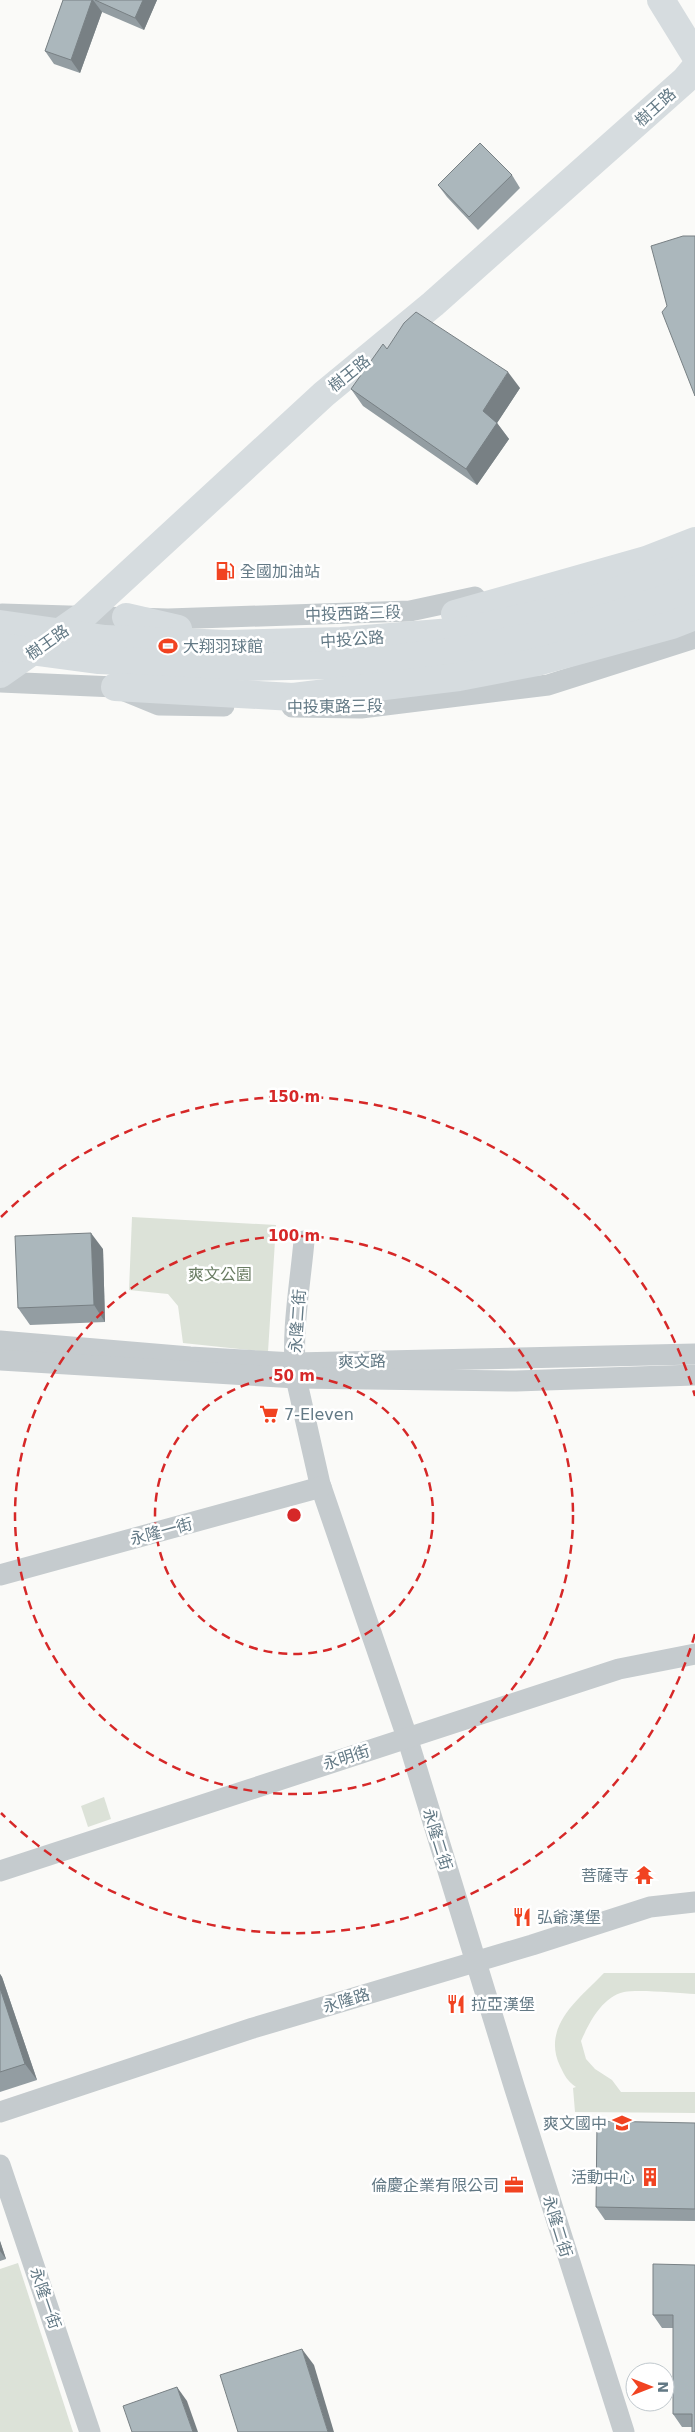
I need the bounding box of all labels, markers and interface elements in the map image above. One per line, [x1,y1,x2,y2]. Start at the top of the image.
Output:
street label: 樹王路 [631,84,680,130]
street label: 樹王路 [325,351,374,396]
fuel station icon: 全國加油站 [214,560,236,582]
place label: 全國加油站 [240,562,320,581]
street label: 中投西路三段 [305,602,401,625]
street label: 樹王路 [22,621,72,664]
street label: 中投公路 [319,628,385,651]
sports icon: 大翔羽球館 [157,635,179,657]
place label: 大翔羽球館 [183,637,263,656]
street label: 中投東路三段 [287,696,383,717]
text: 150 m [268,1088,320,1106]
text: 100 m [268,1227,320,1245]
park label: 爽文公園 [188,1265,252,1284]
street label: 永隆二街 [286,1288,309,1354]
street label: 爽文路 [338,1352,386,1371]
text: 50 m [273,1367,315,1385]
supermarket icon: 7-Eleven [258,1403,280,1425]
place label: 7-Eleven [284,1405,354,1424]
centre of rings [285,1506,303,1524]
street label: 永隆一街 [128,1514,195,1549]
street label: 永明街 [320,1741,372,1774]
street label: 永隆二街 [419,1806,456,1873]
temple icon: 菩薩寺 [633,1864,655,1886]
place label: 菩薩寺 [581,1866,629,1885]
restaurant icon: 弘爺漢堡 [511,1906,533,1928]
place label: 弘爺漢堡 [537,1908,601,1927]
street label: 永隆路 [320,1984,372,2017]
restaurant icon: 拉亞漢堡 [445,1993,467,2015]
place label: 拉亞漢堡 [471,1995,535,2014]
school or university icon: 爽文國中 [611,2112,633,2134]
place label: 爽文國中 [543,2114,607,2133]
building icon: 活動中心 [639,2166,661,2188]
place label: 活動中心 [571,2168,635,2187]
office icon: 倫慶企業有限公司 [503,2174,525,2196]
place label: 倫慶企業有限公司 [371,2176,499,2195]
street label: 永隆二街 [539,2193,576,2260]
street label: 永隆一街 [26,2265,65,2332]
north arrow [625,2362,675,2412]
text: N [655,2381,671,2393]

